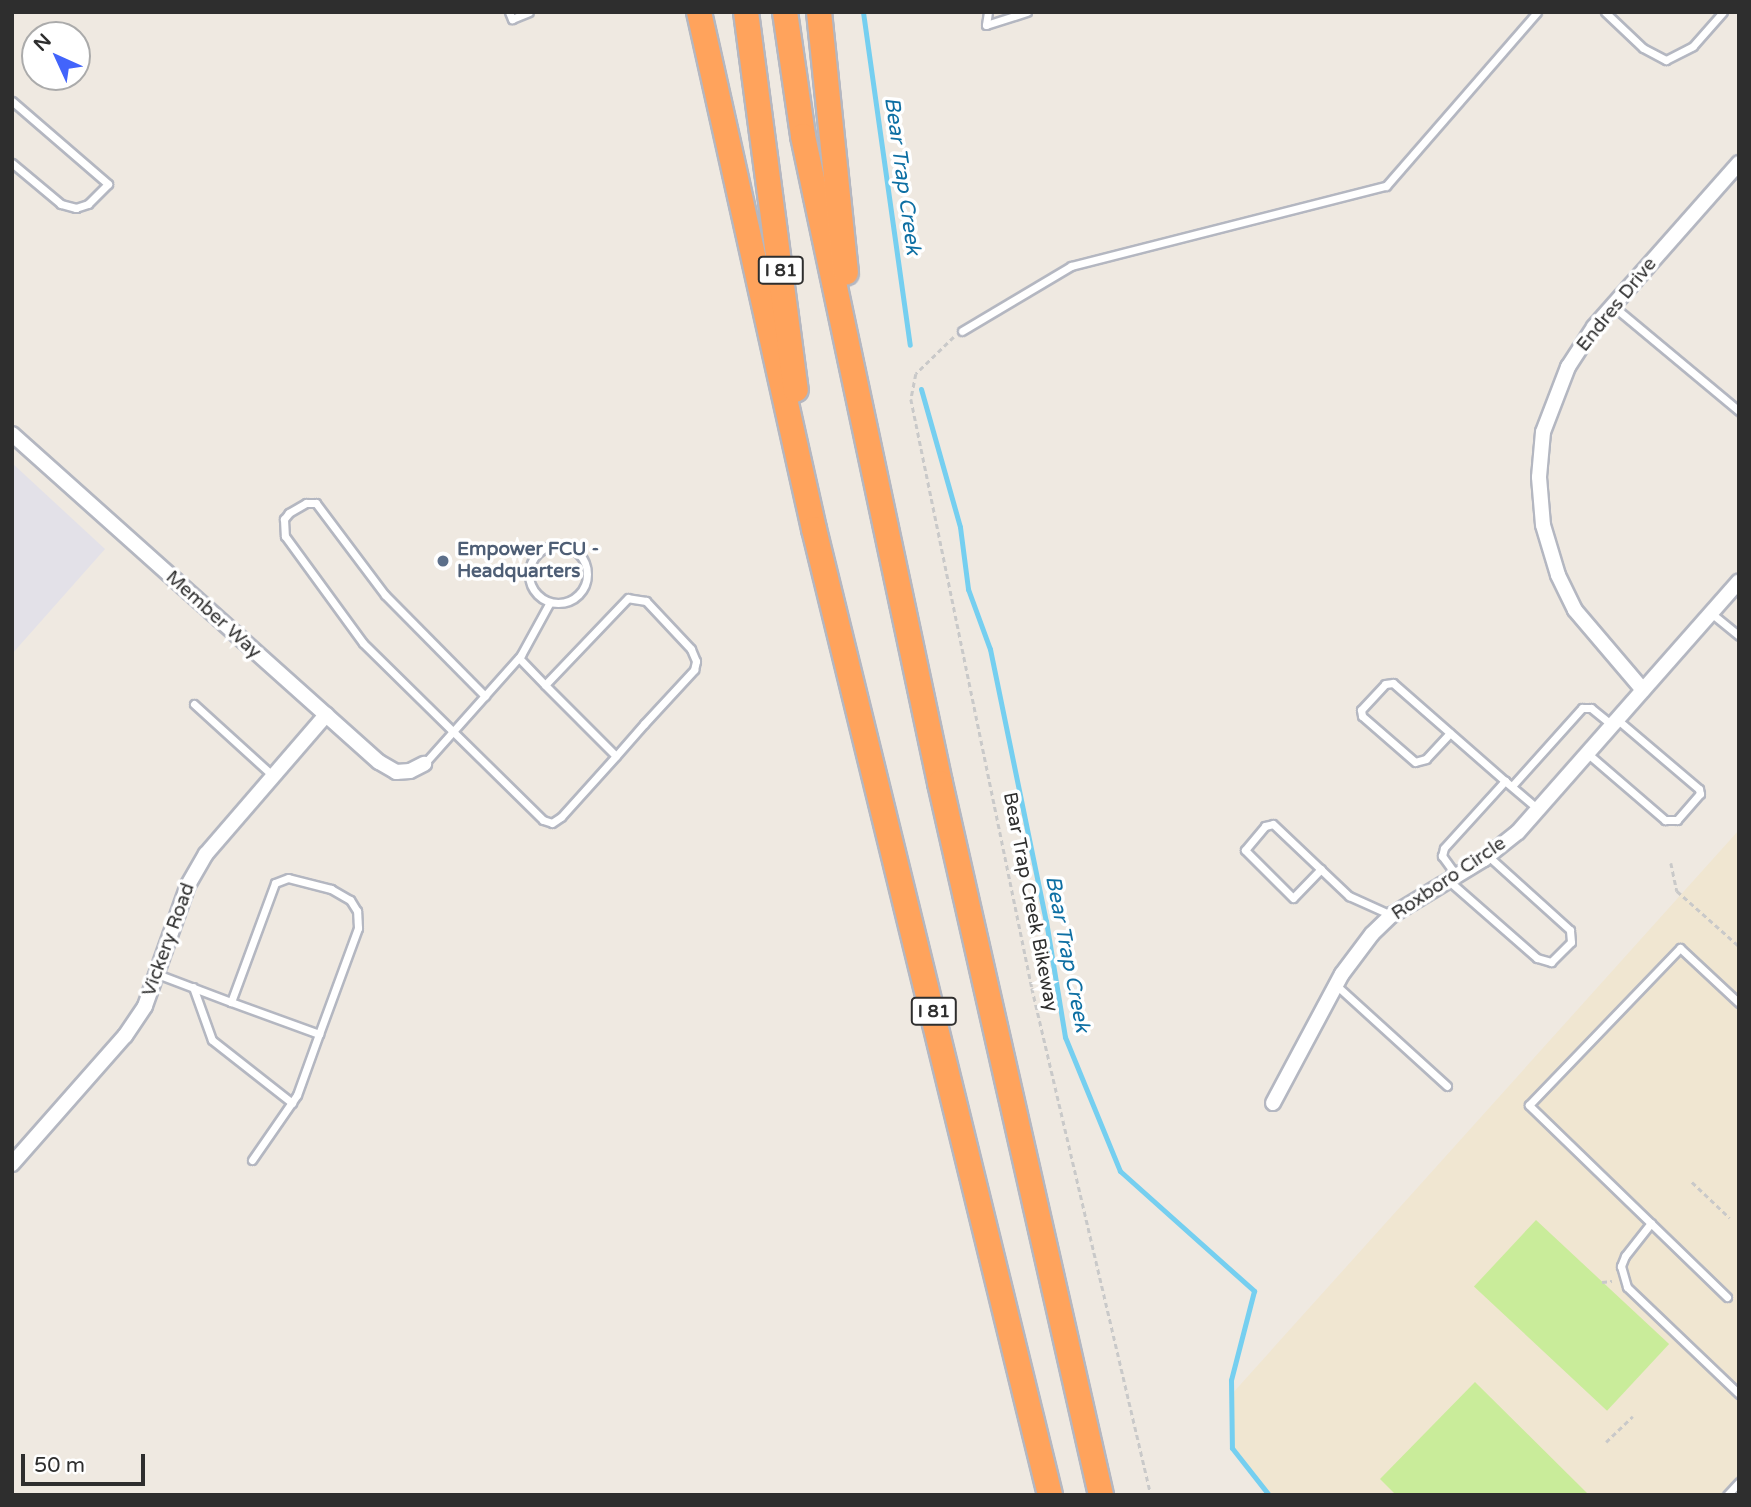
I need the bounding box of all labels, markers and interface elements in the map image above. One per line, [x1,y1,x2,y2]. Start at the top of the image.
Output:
north arrow [21,21,91,91]
text: N [29,29,56,56]
water label: Bear Trap Creek [878,95,926,257]
street label: Endres Drive [1572,253,1662,357]
road number: I 81 [756,256,806,284]
place label: Empower FCU - Headquarters [457,539,599,583]
marker: Empower FCU - Headquarters [435,553,451,569]
street label: Member Way [161,566,265,664]
street label: Bear Trap Creek Bikeway [998,790,1062,1014]
street label: Roxboro Circle [1388,832,1510,926]
water label: Bear Trap Creek [1039,873,1095,1035]
street label: Vickery Road [138,880,200,1000]
road number: I 81 [909,996,958,1026]
scale bar [24,1440,149,1484]
text: 50 m [34,1453,85,1478]

